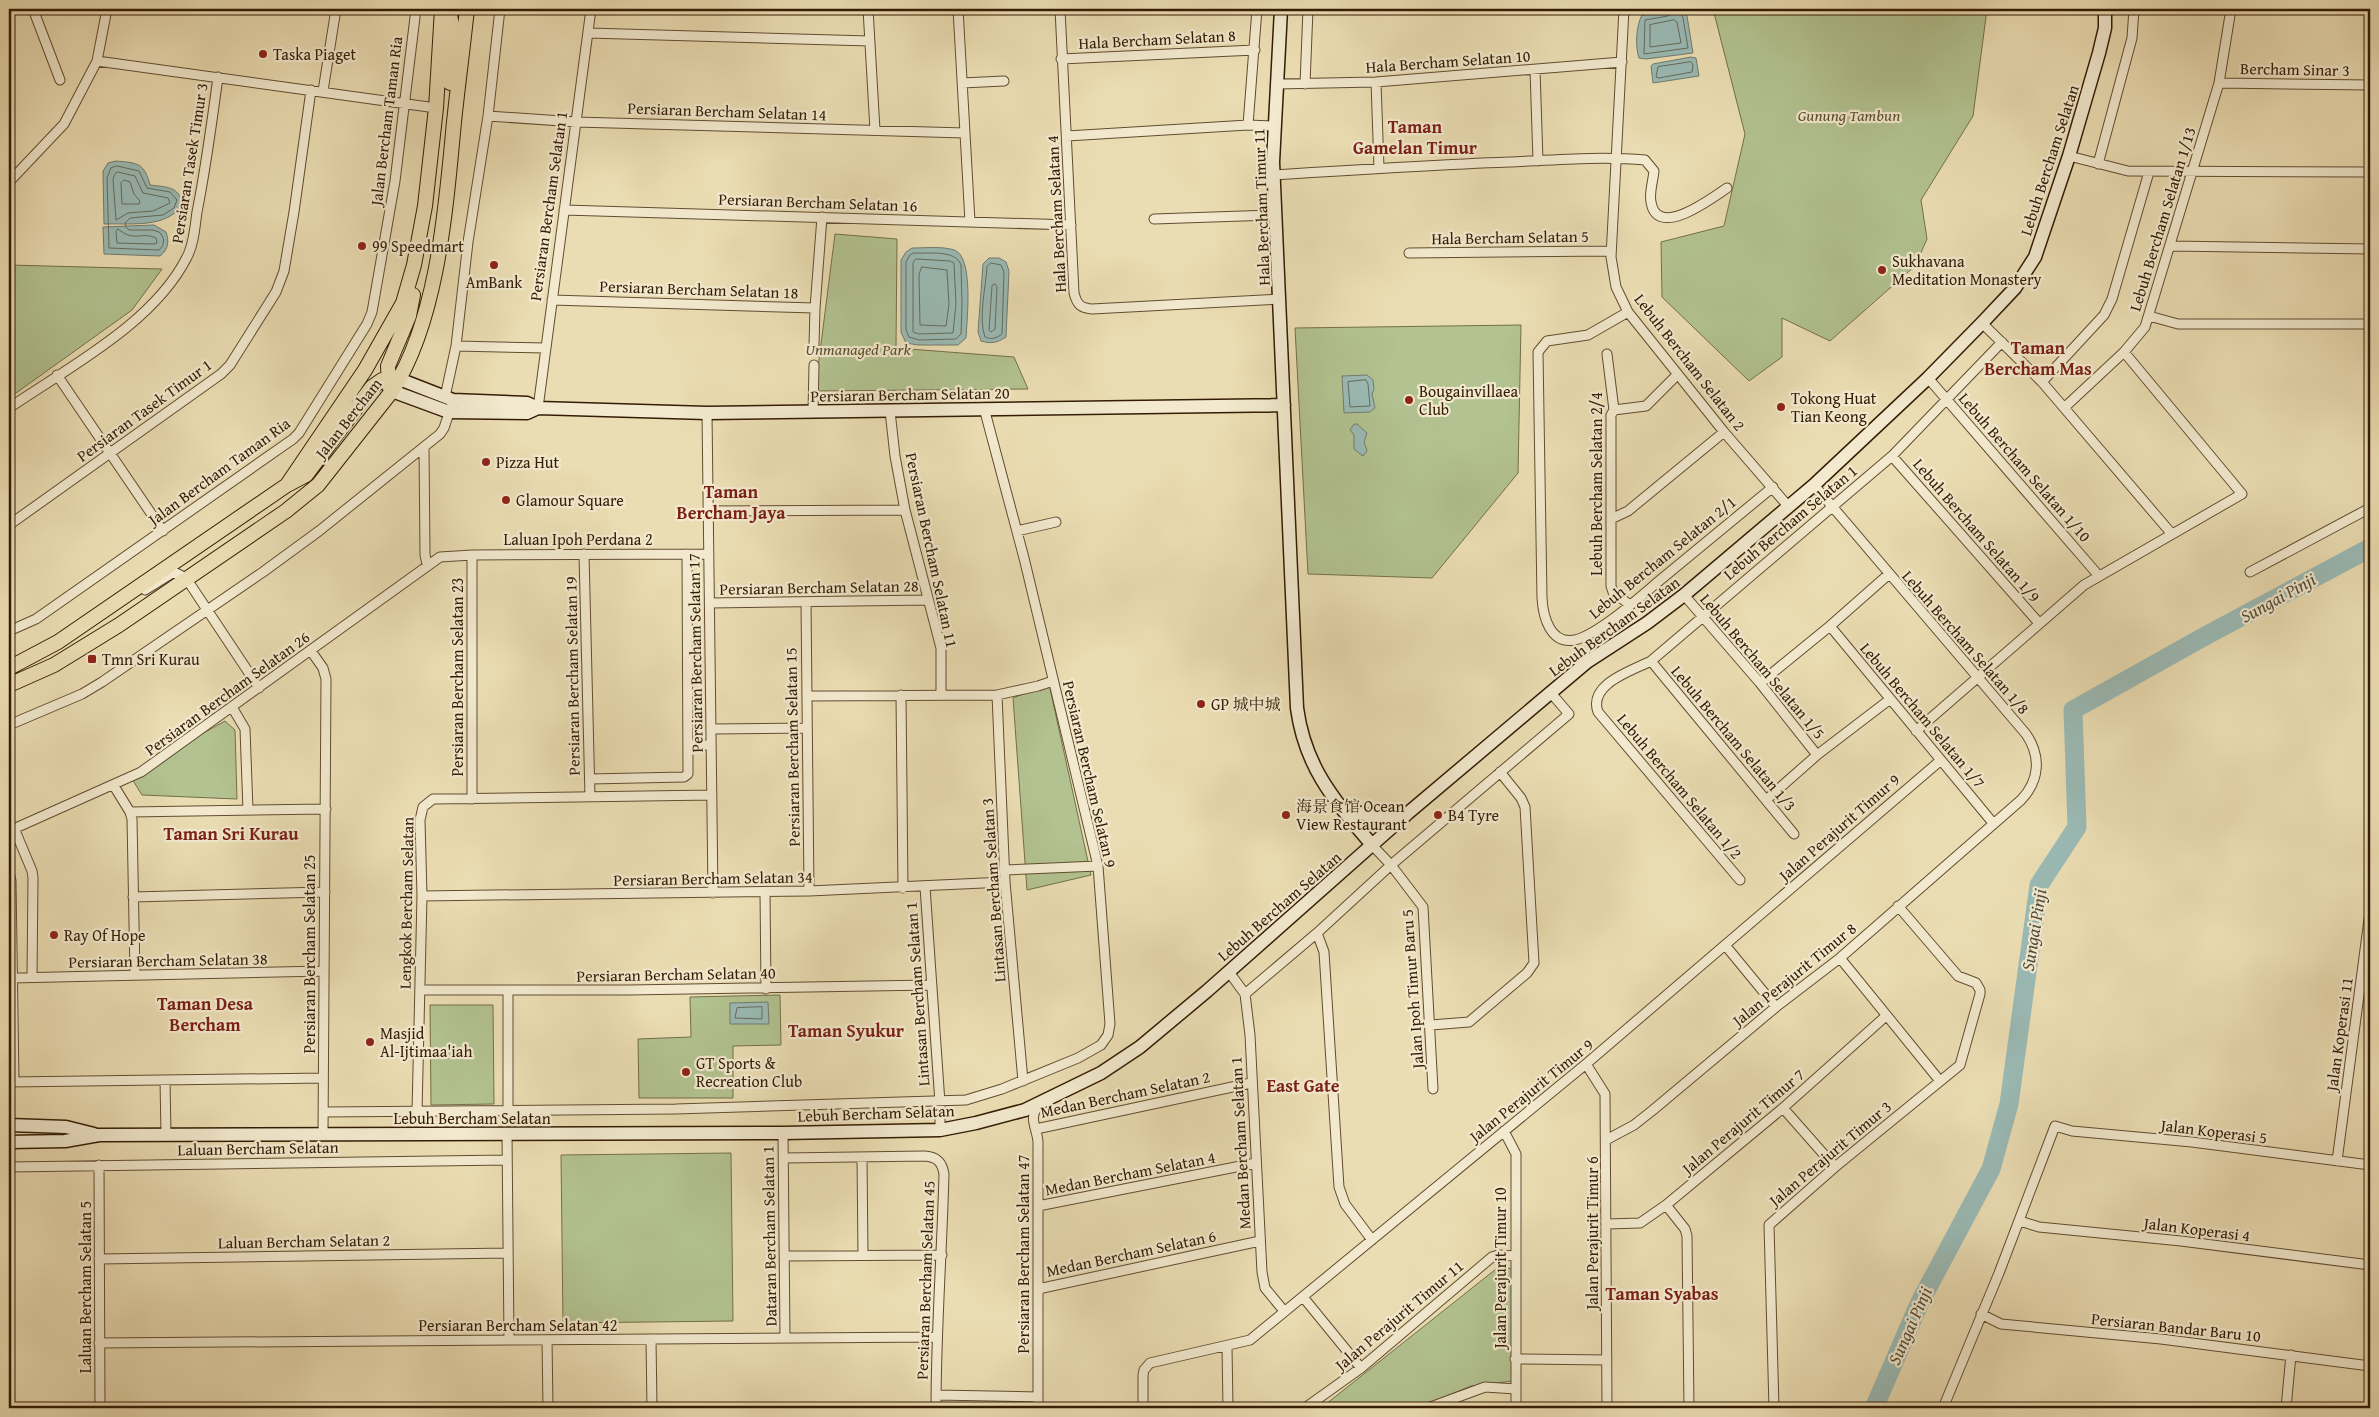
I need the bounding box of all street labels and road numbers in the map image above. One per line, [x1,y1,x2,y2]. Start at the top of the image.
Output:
street label: Hala Bercham Selatan 8 [1078,23,1237,55]
street label: Jalan Bercham Taman Ria [363,35,408,209]
street label: Hala Bercham Selatan 10 [1365,43,1532,79]
street label: Bercham Sinar 3 [2240,56,2350,82]
street label: Persiaran Tasek Timur 3 [164,81,214,245]
street label: Lebuh Bercham Selatan [2013,82,2085,238]
street label: Persiaran Bercham Selatan 14 [627,96,827,126]
street label: Persiaran Bercham Selatan 1 [523,110,573,302]
street label: Lebuh Bercham Selatan 1/13 [2123,124,2201,314]
street label: Hala Bercham Timur 11 [1246,128,1276,286]
street label: Hala Bercham Selatan 4 [1040,134,1072,293]
street label: Persiaran Bercham Selatan 16 [718,187,918,217]
street label: Hala Bercham Selatan 5 [1431,224,1589,250]
street label: Persiaran Bercham Selatan 18 [599,274,799,304]
street label: Lebuh Bercham Selatan 2 [1629,288,1751,436]
street label: Persiaran Tasek Timur 1 [71,353,217,467]
street label: Jalan Bercham [308,373,387,465]
street label: Persiaran Bercham Selatan 20 [810,380,1010,408]
street label: Lebuh Bercham Selatan 1/10 [1953,387,2097,547]
street label: Lebuh Bercham Selatan 2/4 [1584,392,1608,576]
street label: Jalan Bercham Taman Ria [141,411,295,532]
street label: Persiaran Bercham Selatan 11 [900,450,964,650]
street label: Lebuh Bercham Selatan 1/9 [1908,453,2047,607]
street label: Lebuh Bercham Selatan 1 [1718,459,1862,585]
street label: Lebuh Bercham Selatan 2/1 [1583,490,1741,624]
street label: Laluan Ipoh Perdana 2 [503,527,653,551]
street label: Persiaran Bercham Selatan 17 [681,553,709,753]
street label: Lebuh Bercham Selatan 1/8 [1897,565,2036,719]
street label: Lebuh Bercham Selatan [1543,570,1685,682]
street label: Persiaran Bercham Selatan 28 [719,573,919,601]
street label: Persiaran Bercham Selatan 19 [558,576,586,776]
street label: Persiaran Bercham Selatan 23 [445,577,469,777]
street label: Lebuh Bercham Selatan 1/5 [1695,588,1831,744]
street label: Persiaran Bercham Selatan 26 [139,625,315,761]
street label: Lebuh Bercham Selatan 1/7 [1855,637,1991,793]
street label: Persiaran Bercham Selatan 15 [778,647,806,847]
street label: Lebuh Bercham Selatan 1/3 [1666,660,1802,816]
street label: Persiaran Bercham Selatan 9 [1057,678,1123,870]
street label: Lebuh Bercham Selatan 1/2 [1612,708,1748,864]
street label: Jalan Perajurit Timur 9 [1772,767,1905,888]
street label: Lintasan Bercham Selatan 3 [975,797,1011,983]
street label: Lengkok Bercham Selatan [392,817,420,989]
street label: Lebuh Bercham Selatan [1212,845,1346,967]
street label: Persiaran Bercham Selatan 25 [297,854,321,1054]
street label: Persiaran Bercham Selatan 34 [613,864,813,892]
street label: Lintasan Bercham Selatan 1 [899,901,935,1087]
street label: Jalan Ipoh Timur Baru 5 [1394,908,1430,1072]
street label: Jalan Perajurit Timur 8 [1725,916,1861,1033]
street label: Persiaran Bercham Selatan 38 [68,946,268,974]
street label: Persiaran Bercham Selatan 40 [576,960,776,988]
street label: Jalan Koperasi 11 [2319,976,2359,1094]
street label: Jalan Perajurit Timur 9 [1462,1032,1598,1149]
street label: Medan Bercham Selatan 1 [1223,1056,1257,1230]
street label: Jalan Perajurit Timur 7 [1675,1062,1810,1181]
street label: Medan Bercham Selatan 2 [1038,1064,1212,1124]
street label: Jalan Perajurit Timur 3 [1762,1094,1897,1213]
street label: Lebuh Bercham Selatan [797,1098,955,1128]
street label: Lebuh Bercham Selatan [393,1106,551,1130]
street label: Jalan Koperasi 5 [2157,1112,2269,1149]
street label: Laluan Bercham Selatan [177,1135,339,1161]
street label: Dataran Bercham Selatan 1 [755,1145,783,1327]
street label: Medan Bercham Selatan 4 [1043,1145,1217,1201]
street label: Persiaran Bercham Selatan 47 [1011,1154,1035,1354]
street label: Jalan Perajurit Timur 6 [1580,1156,1604,1312]
street label: Persiaran Bercham Selatan 45 [910,1180,940,1380]
street label: Jalan Perajurit Timur 10 [1488,1187,1512,1351]
street label: Laluan Bercham Selatan 5 [73,1201,97,1373]
street label: Jalan Koperasi 4 [2140,1210,2252,1247]
street label: Medan Bercham Selatan 6 [1044,1223,1218,1283]
street label: Laluan Bercham Selatan 2 [218,1227,390,1255]
street label: Jalan Perajurit Timur 11 [1328,1254,1468,1377]
street label: Persiaran Bandar Baru 10 [2090,1306,2262,1348]
street label: Persiaran Bercham Selatan 42 [418,1313,618,1337]

